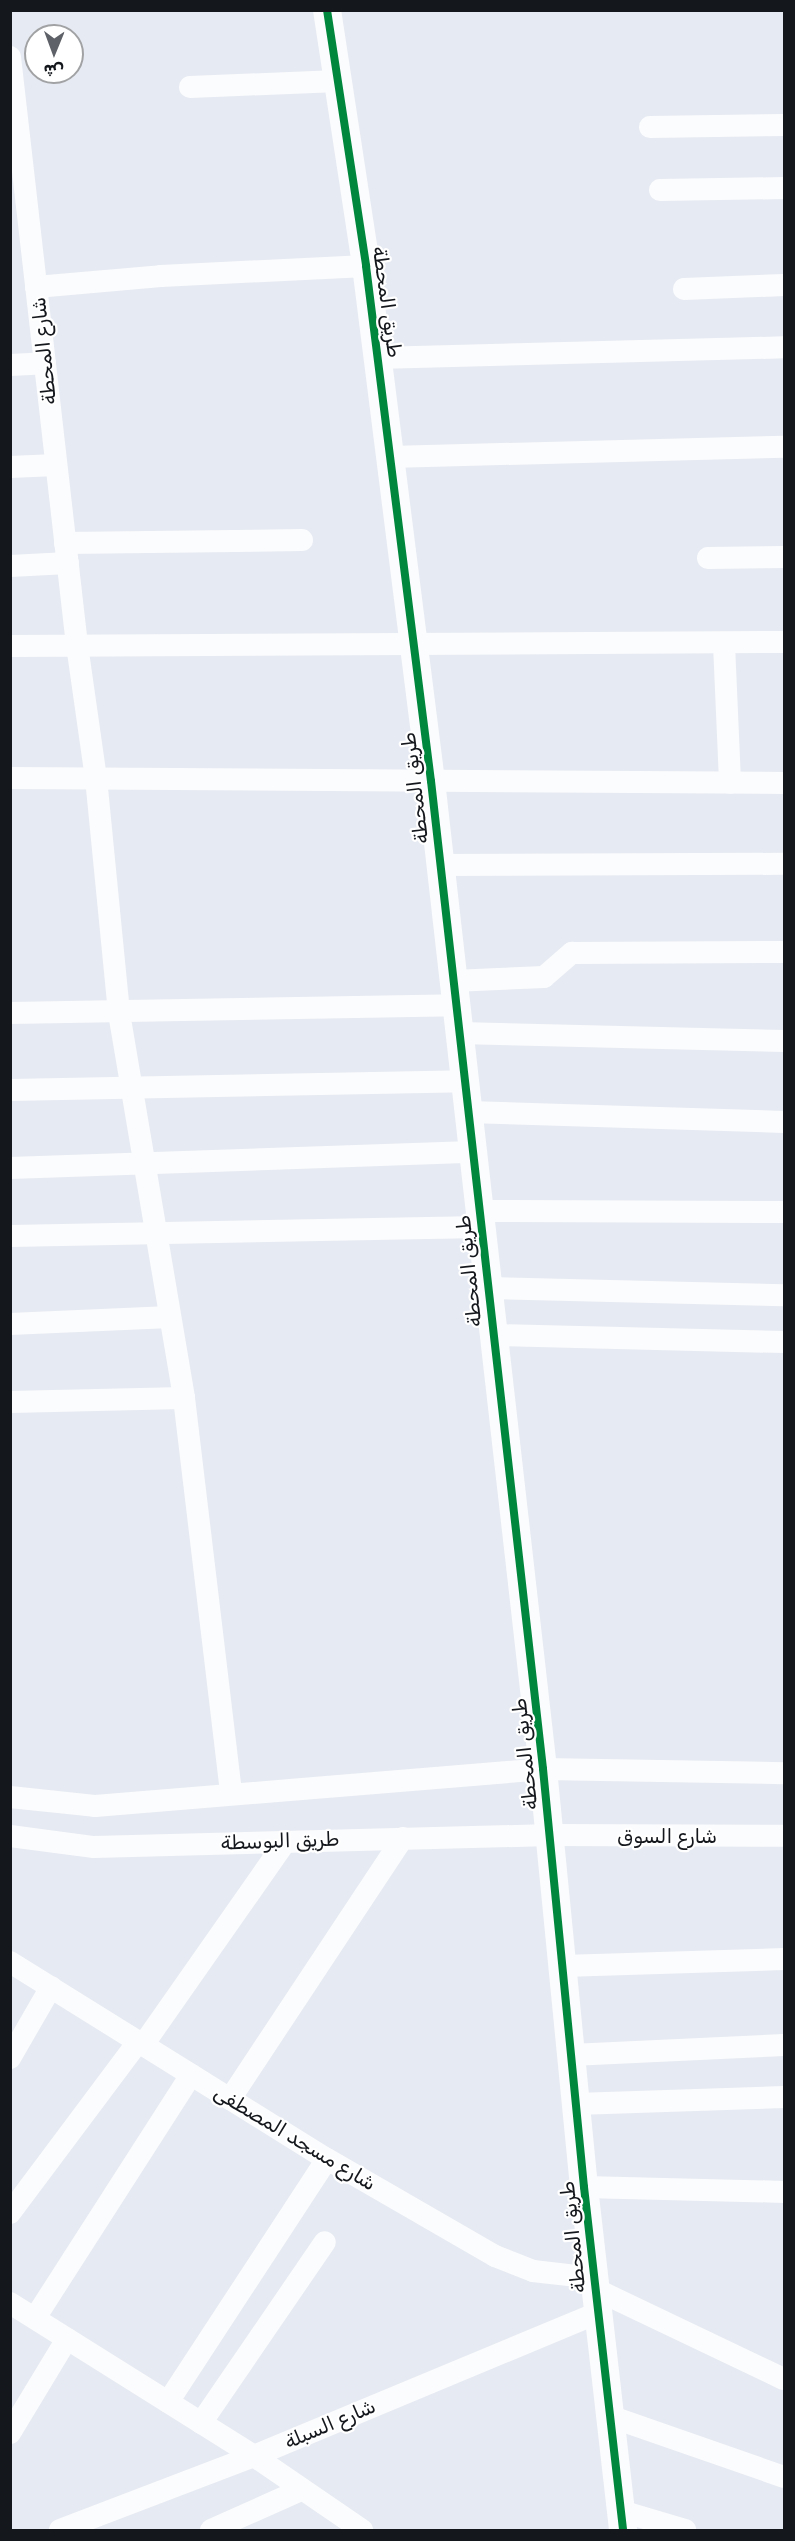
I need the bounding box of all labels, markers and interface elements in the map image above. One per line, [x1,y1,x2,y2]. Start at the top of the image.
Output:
north arrow [24,24,84,84]
text: ش [43,61,64,80]
street label: طريق المحطة [367,245,407,359]
street label: شارع المحطة [26,296,62,406]
street label: طريق المحطة [396,731,434,845]
street label: طريق المحطة [451,1214,487,1328]
street label: طريق المحطة [507,1697,543,1811]
street label: شارع السوق [617,1824,717,1848]
street label: طريق البوسطة [220,1827,340,1855]
street label: شارع مسجد المصطفى [210,2080,380,2196]
street label: طريق المحطة [555,2180,591,2294]
street label: شارع السبلة [281,2394,379,2454]

